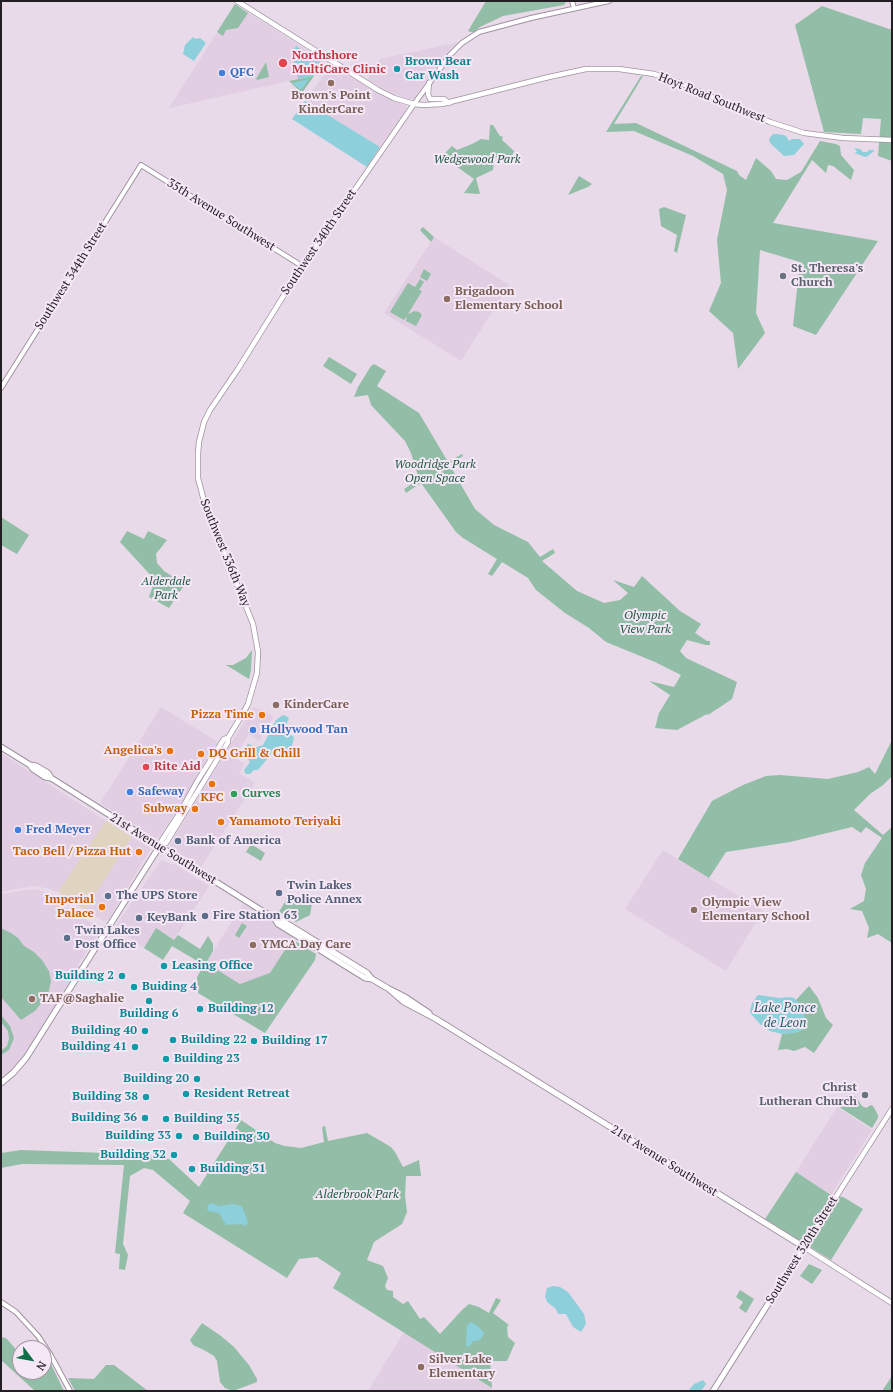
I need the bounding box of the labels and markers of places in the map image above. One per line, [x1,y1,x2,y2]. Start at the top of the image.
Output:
place label: Northshore MultiCare Clinic [292,49,386,77]
place label: Brown Bear Car Wash [405,55,471,83]
marker: Northshore MultiCare Clinic [277,57,289,69]
marker: Brown Bear Car Wash [392,64,402,74]
place label: QFC [230,66,254,80]
marker: QFC [217,68,227,78]
marker: Brown's Point KinderCare [326,78,336,88]
place label: Brown's Point KinderCare [291,89,371,117]
place label: St. Theresa's Church [791,262,863,290]
marker: St. Theresa's Church [778,271,788,281]
place label: Brigadoon Elementary School [455,285,563,313]
marker: Brigadoon Elementary School [442,294,452,304]
place label: KinderCare [284,698,349,712]
marker: KinderCare [271,700,281,710]
place label: Pizza Time [191,708,254,722]
marker: Pizza Time [257,710,267,720]
place label: Hollywood Tan [261,723,348,737]
marker: Hollywood Tan [248,725,258,735]
place label: Angelica's [104,744,162,758]
marker: Angelica's [165,746,175,756]
place label: DQ Grill & Chill [209,747,300,761]
marker: DQ Grill & Chill [196,749,206,759]
place label: Rite Aid [154,760,201,774]
marker: Rite Aid [141,762,151,772]
marker: KFC [207,779,217,789]
place label: Safeway [138,785,184,799]
marker: Safeway [125,787,135,797]
place label: Curves [242,787,281,801]
marker: Curves [229,789,239,799]
place label: KFC [200,791,224,805]
place label: Subway [144,802,187,816]
marker: Subway [190,804,200,814]
place label: Yamamoto Teriyaki [229,815,341,829]
marker: Yamamoto Teriyaki [216,817,226,827]
place label: Fred Meyer [26,823,90,837]
marker: Fred Meyer [13,825,23,835]
place label: Bank of America [186,834,281,848]
marker: Bank of America [173,836,183,846]
place label: Taco Bell / Pizza Hut [13,845,131,859]
marker: Taco Bell / Pizza Hut [134,847,144,857]
place label: Twin Lakes Police Annex [287,879,362,907]
marker: Twin Lakes Police Annex [274,888,284,898]
place label: The UPS Store [116,889,198,903]
marker: The UPS Store [103,891,113,901]
place label: Imperial Palace [45,893,94,921]
place label: Olympic View Elementary School [702,896,810,924]
marker: Imperial Palace [97,902,107,912]
marker: Olympic View Elementary School [689,905,699,915]
place label: Fire Station 63 [213,909,297,923]
place label: KeyBank [147,911,197,925]
marker: Fire Station 63 [200,911,210,921]
marker: KeyBank [134,913,144,923]
place label: Twin Lakes Post Office [75,924,140,952]
marker: Twin Lakes Post Office [62,933,72,943]
place label: YMCA Day Care [261,938,351,952]
marker: YMCA Day Care [248,940,258,950]
place label: Leasing Office [172,959,253,973]
marker: Leasing Office [159,961,169,971]
place label: Building 2 [55,969,114,983]
marker: Building 2 [117,971,127,981]
place label: Buiding 4 [142,980,197,994]
marker: Buiding 4 [129,982,139,992]
place label: TAF@Saghalie [40,992,124,1006]
marker: TAF@Saghalie [27,994,37,1004]
marker: Building 6 [144,996,154,1006]
place label: Building 12 [208,1002,274,1016]
marker: Building 12 [195,1004,205,1014]
place label: Building 6 [120,1007,178,1021]
place label: Building 40 [71,1024,137,1038]
marker: Building 40 [140,1026,150,1036]
place label: Building 22 [181,1033,247,1047]
place label: Building 17 [262,1034,328,1048]
marker: Building 22 [168,1035,178,1045]
marker: Building 17 [249,1036,259,1046]
place label: Building 41 [61,1040,127,1054]
marker: Building 41 [130,1042,140,1052]
place label: Building 23 [174,1052,240,1066]
marker: Building 23 [161,1054,171,1064]
place label: Building 20 [123,1072,189,1086]
marker: Building 20 [192,1074,202,1084]
place label: Christ Lutheran Church [759,1081,857,1109]
place label: Resident Retreat [194,1087,290,1101]
marker: Resident Retreat [181,1089,191,1099]
place label: Building 38 [72,1090,138,1104]
marker: Christ Lutheran Church [860,1090,870,1100]
marker: Building 38 [141,1092,151,1102]
place label: Building 36 [71,1111,137,1125]
place label: Building 35 [174,1112,240,1126]
marker: Building 36 [140,1113,150,1123]
marker: Building 35 [161,1114,171,1124]
place label: Building 33 [105,1129,171,1143]
place label: Building 30 [204,1130,270,1144]
marker: Building 33 [174,1131,184,1141]
marker: Building 30 [191,1132,201,1142]
place label: Building 32 [100,1148,166,1162]
marker: Building 32 [169,1150,179,1160]
place label: Building 31 [200,1162,266,1176]
marker: Building 31 [187,1164,197,1174]
place label: Silver Lake Elementary [429,1353,495,1381]
marker: Silver Lake Elementary [416,1362,426,1372]

